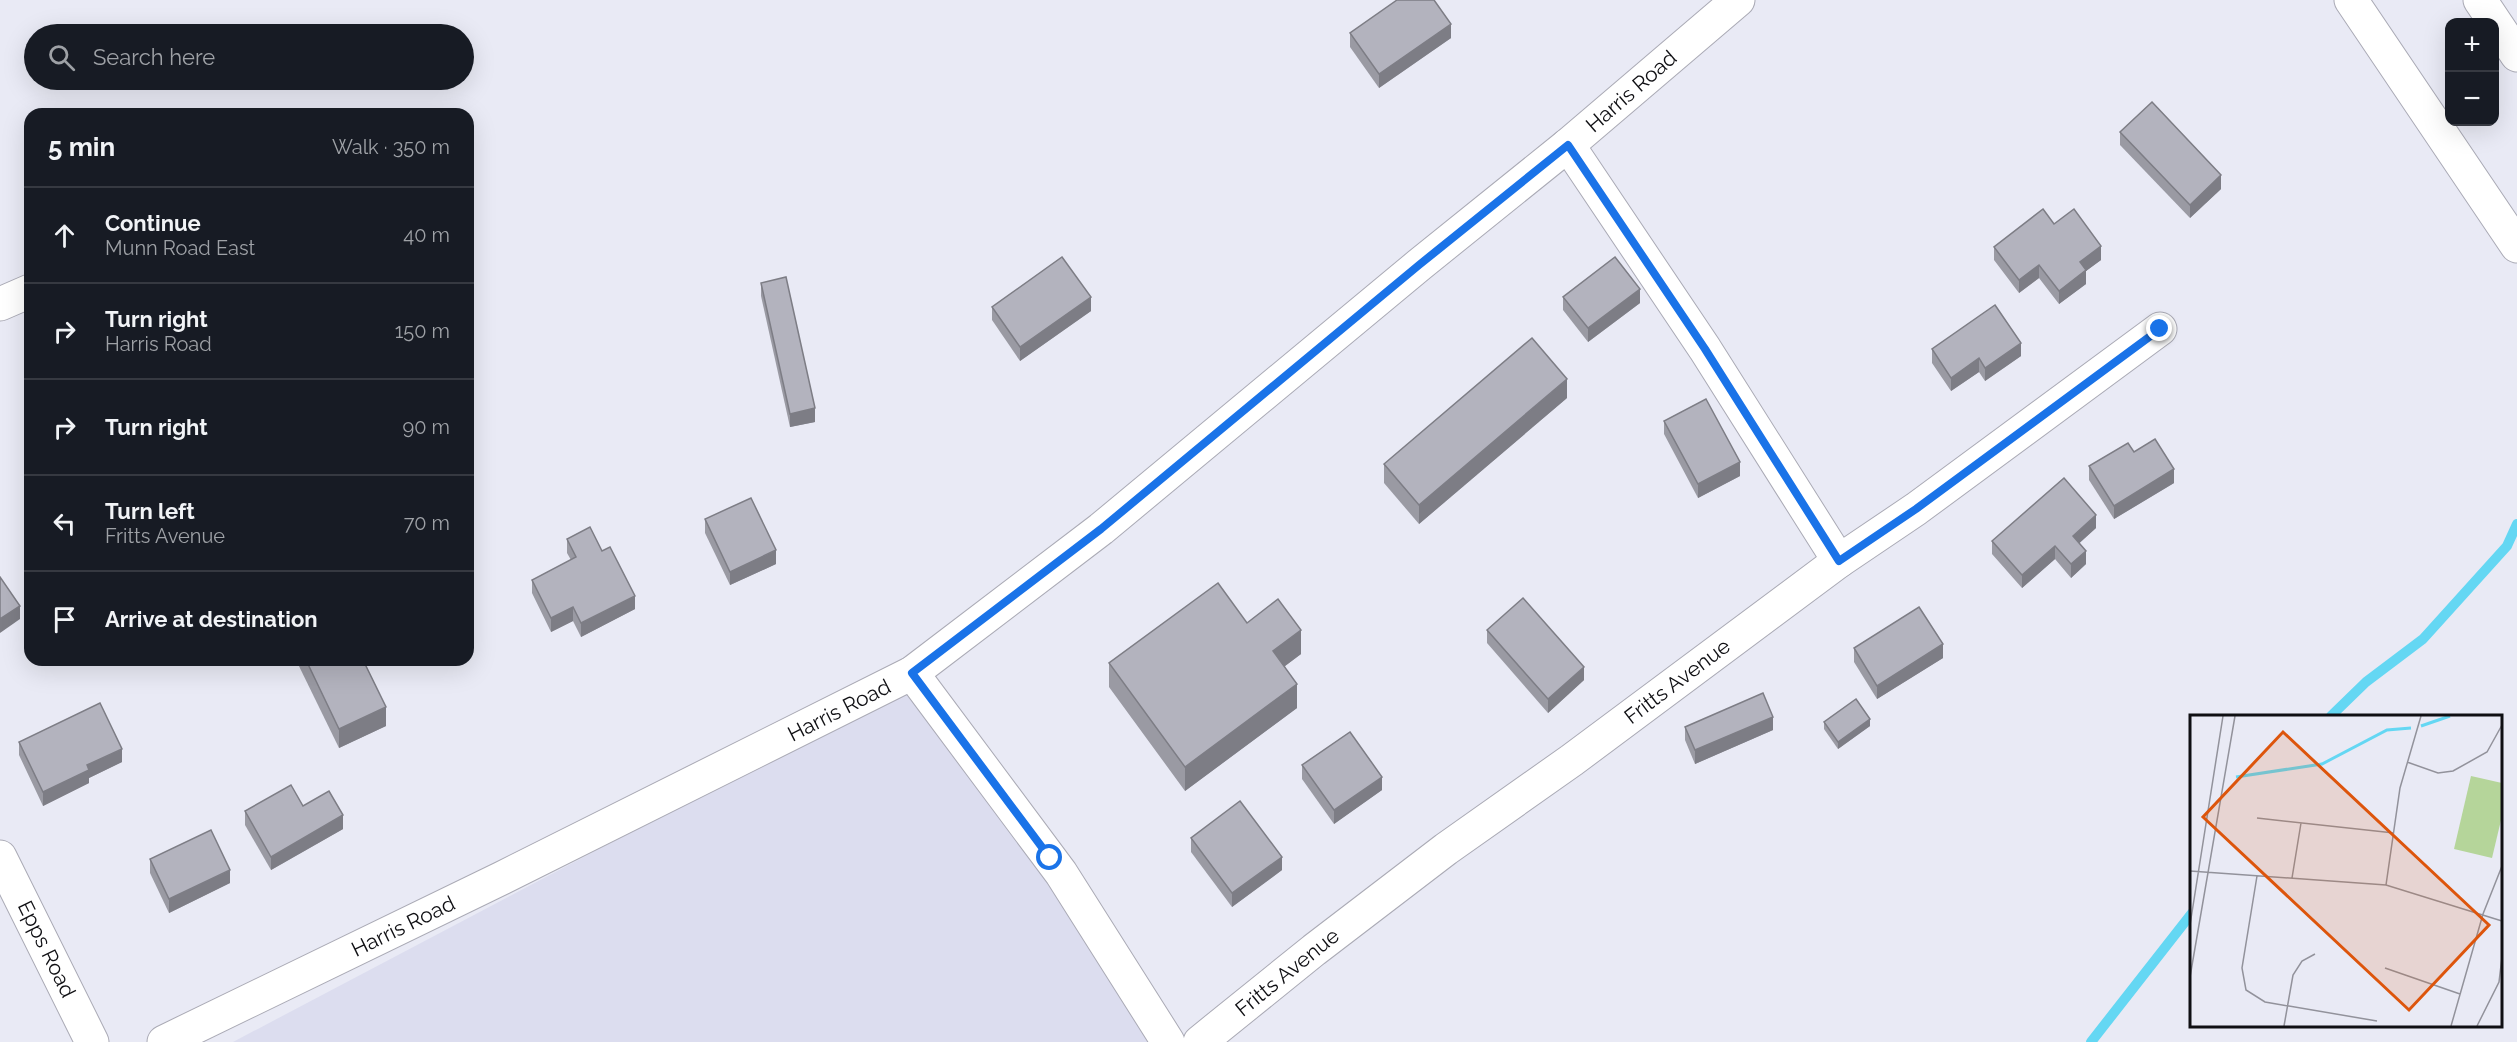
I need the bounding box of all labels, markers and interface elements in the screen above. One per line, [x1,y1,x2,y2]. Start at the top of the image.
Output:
map controls [2445,18,2499,126]
button: + [2445,18,2499,72]
search box [24,24,474,90]
icon: search [45,41,78,74]
text: Search here [93,44,215,70]
street label: Harris Road [1581,45,1681,137]
button: − [2445,72,2499,126]
text: 5 min [48,132,115,162]
text: Walk · 350 m [332,135,450,159]
text: Continue [105,210,201,236]
icon: ahead [48,219,81,252]
text: 40 m [403,223,450,247]
text: Munn Road East [105,236,255,260]
text: Turn right [105,306,208,332]
icon: right [48,315,81,348]
route end [2146,315,2172,341]
text: 150 m [395,319,450,343]
text: Harris Road [105,332,212,356]
icon: right [48,411,81,444]
text: Turn right [105,414,208,440]
text: 90 m [403,415,450,439]
text: Turn left [105,498,195,524]
icon: left [48,507,81,540]
text: 70 m [404,511,450,535]
text: Fritts Avenue [105,524,225,548]
icon: arrive [48,603,81,636]
text: Arrive at destination [105,606,318,632]
street label: Fritts Avenue [1619,633,1735,729]
street label: Harris Road [783,673,895,747]
inset map [2190,715,2502,1027]
route start [1036,844,1062,870]
street label: Harris Road [347,890,459,962]
street label: Epps Road [13,897,81,1001]
street label: Fritts Avenue [1230,923,1344,1021]

